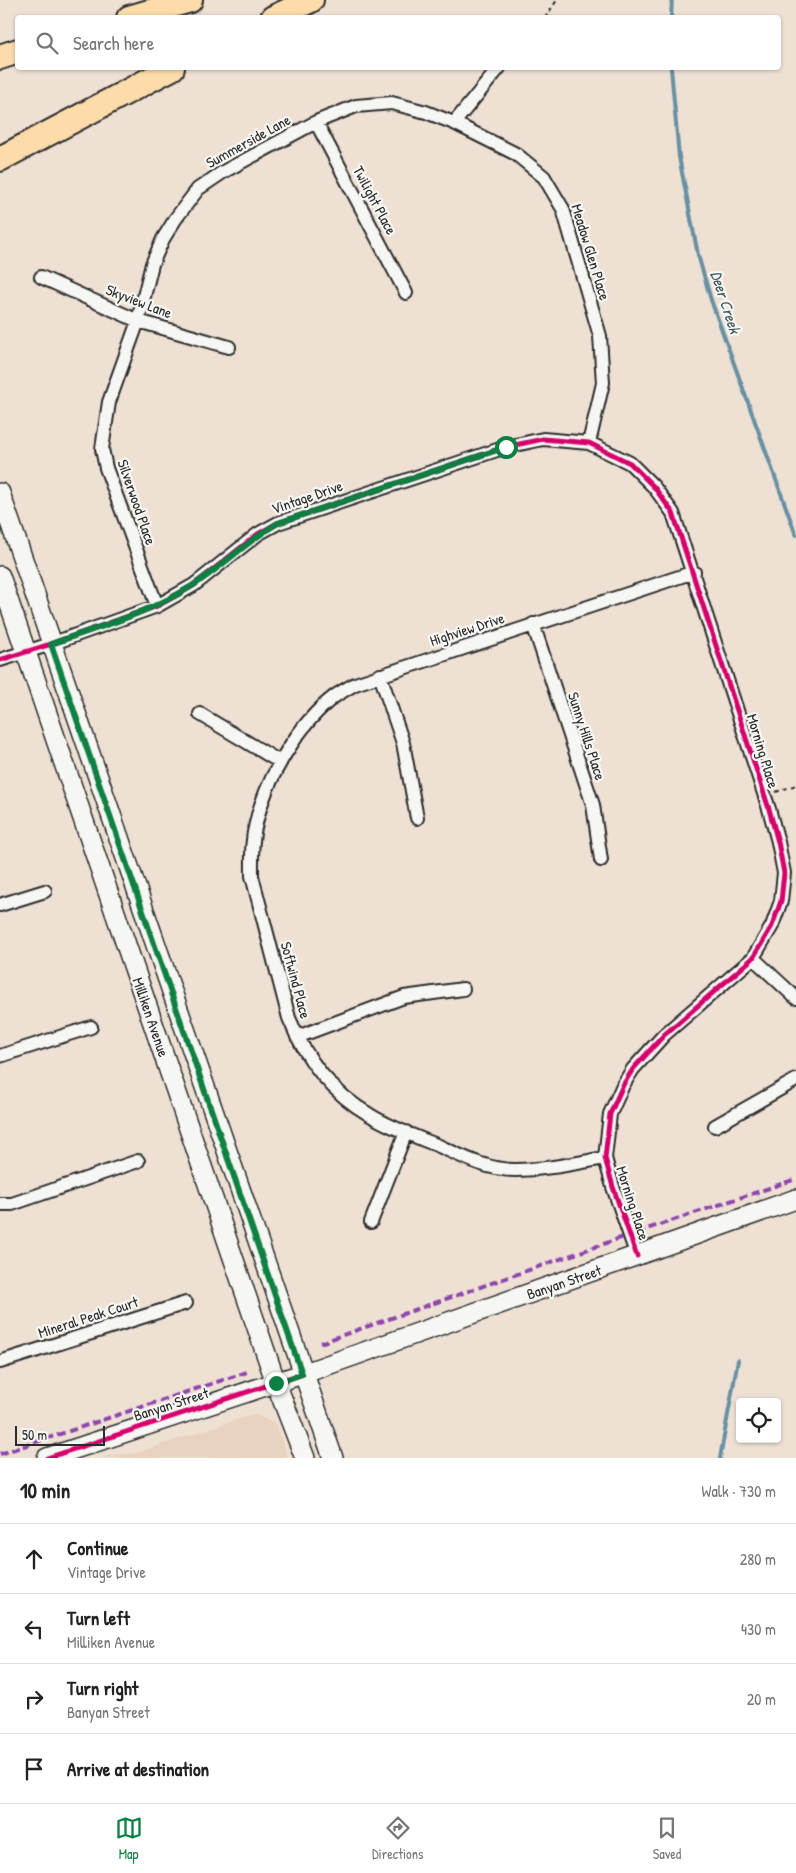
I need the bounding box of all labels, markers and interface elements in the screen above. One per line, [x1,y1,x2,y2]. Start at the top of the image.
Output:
search box [15,15,781,70]
icon: search [33,29,61,57]
text: Search here [73,30,154,56]
street label: Summerside Lane [202,109,294,173]
street label: Twilight Place [348,162,402,238]
street label: Meadow Glen Place [566,201,616,303]
water label: Deer Creek [706,268,747,337]
street label: Skyview Lane [103,279,175,323]
route start [495,436,518,459]
street label: Silverwood Place [113,456,161,548]
street label: Vintage Drive [269,475,345,519]
street label: Highview Drive [427,607,507,651]
street label: Sunny Hills Place [563,689,611,783]
street label: Morning Place [742,711,784,791]
street label: Softwind Place [276,939,316,1021]
street label: Milliken Avenue [128,975,174,1059]
street label: Morning Place [611,1163,655,1243]
street label: Banyan Street [524,1259,605,1305]
street label: Mineral Peak Court [35,1291,142,1343]
route end [265,1372,288,1395]
street label: Banyan Street [131,1382,212,1426]
map controls [736,1398,781,1443]
button: locate [736,1398,781,1443]
scale bar [15,1423,105,1446]
text: 50 m [22,1425,47,1444]
text: 10 min [20,1476,70,1505]
text: Walk · 730 m [702,1480,776,1502]
text: Continue [67,1535,128,1561]
icon: ahead [20,1545,48,1573]
text: 280 m [740,1548,776,1570]
text: Vintage Drive [67,1561,146,1583]
text: Turn left [67,1605,130,1631]
icon: left [20,1615,48,1643]
text: 430 m [741,1618,776,1640]
text: Milliken Avenue [67,1631,155,1653]
text: Turn right [67,1675,138,1701]
icon: right [20,1685,48,1713]
text: 20 m [747,1688,776,1710]
text: Banyan Street [67,1701,150,1723]
icon: arrive [20,1755,48,1783]
text: Arrive at destination [67,1756,209,1782]
tab: Map [115,1814,143,1863]
tab: Directions [372,1814,423,1863]
tab: Saved [653,1814,681,1863]

